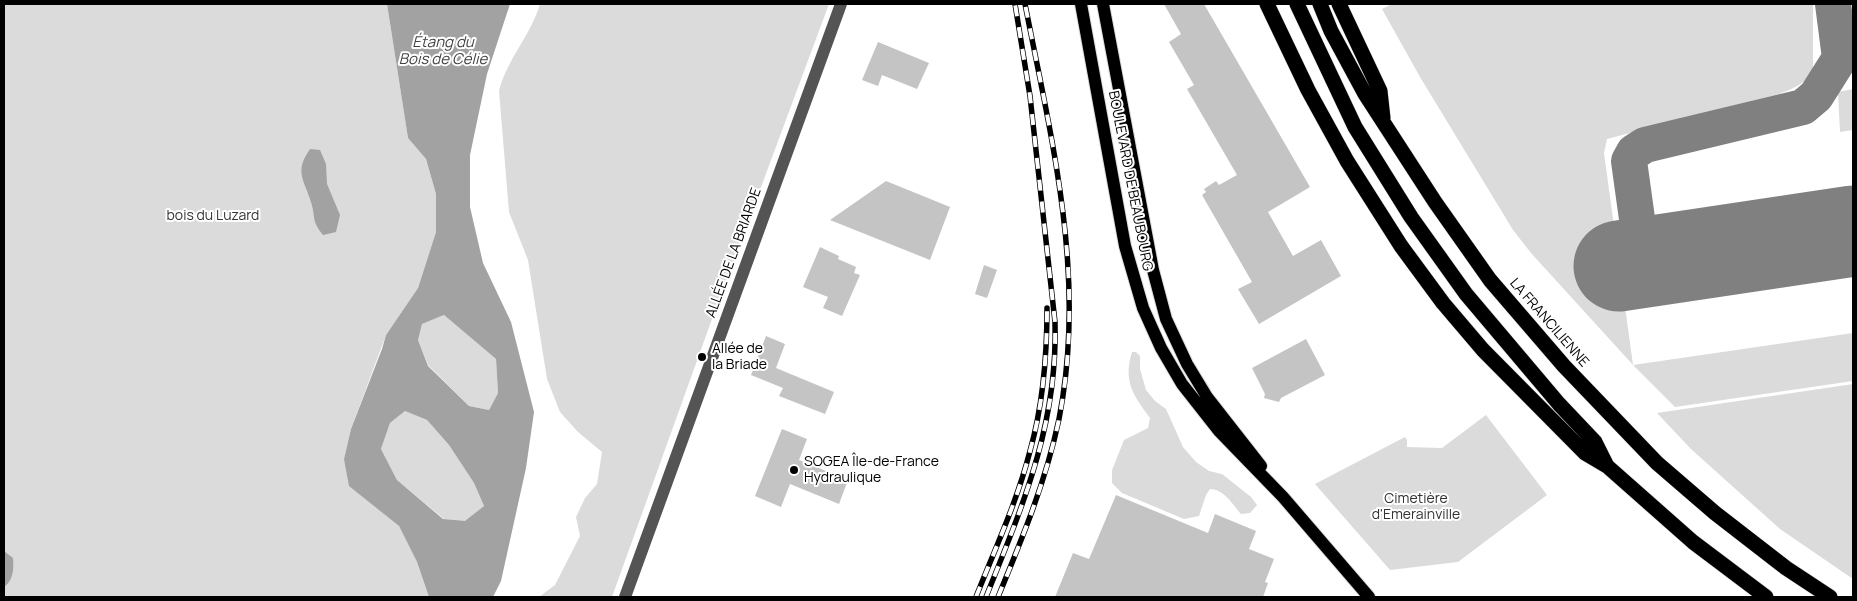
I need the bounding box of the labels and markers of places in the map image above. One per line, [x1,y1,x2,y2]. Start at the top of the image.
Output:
place label: Allée de la Briade [712,341,767,374]
marker: Allée de la Briade [696,351,708,363]
place label: SOGEA Île-de-France Hydraulique [804,454,939,487]
marker: SOGEA Île-de-France Hydraulique [788,464,800,476]

